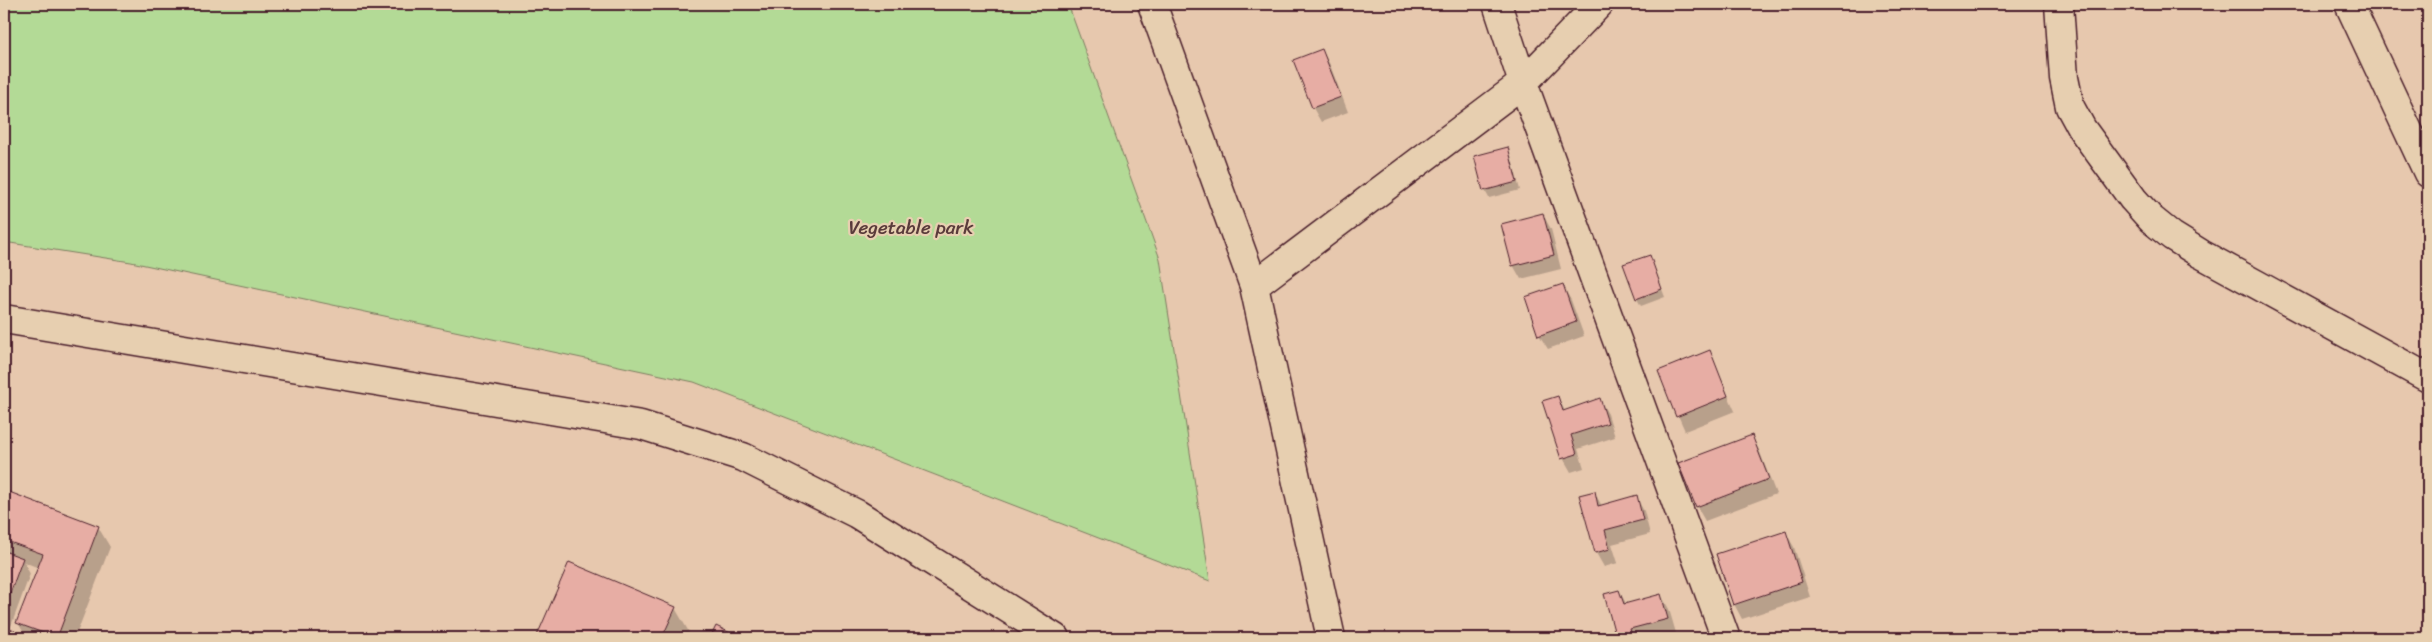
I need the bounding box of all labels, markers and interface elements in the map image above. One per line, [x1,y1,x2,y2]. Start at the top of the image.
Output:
park label: Vegetable park [849,211,974,244]

